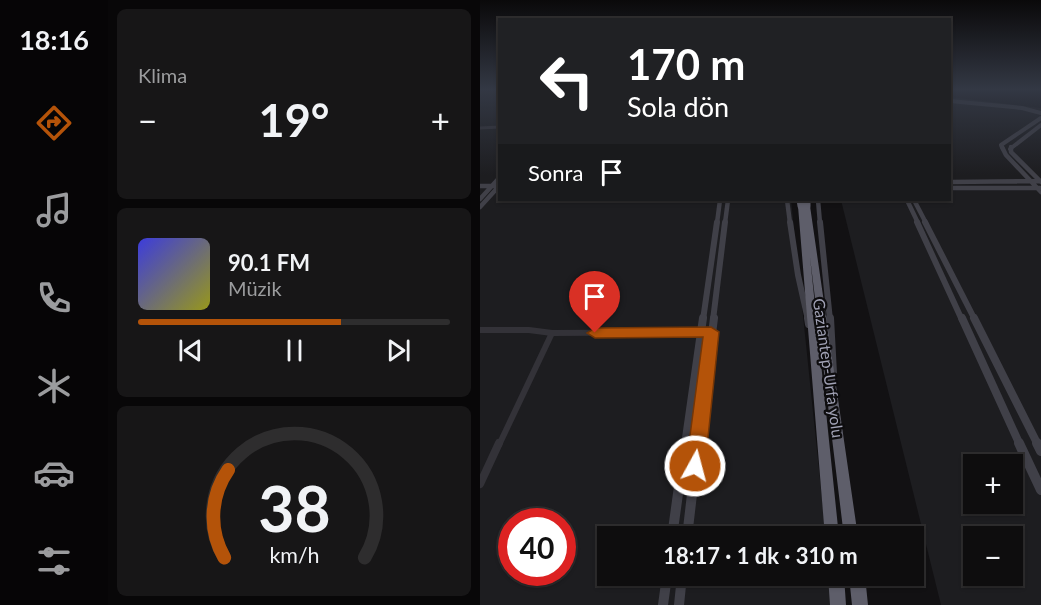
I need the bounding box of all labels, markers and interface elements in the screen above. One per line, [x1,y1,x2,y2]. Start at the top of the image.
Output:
text: 18:16 [19,23,89,56]
text: 170 m [627,39,745,89]
icon: left [528,42,606,120]
text: Klima [138,63,187,87]
text: Sola dön [627,90,729,123]
text: 19° [259,93,329,147]
text: − [138,100,157,140]
text: + [431,100,450,140]
icon: directions [33,102,75,144]
icon: arrive [595,156,628,189]
text: Sonra [528,159,583,186]
icon: music [33,189,75,231]
text: 90.1 FM [228,249,310,276]
pin [569,271,620,333]
text: Müzik [228,276,282,300]
icon: phone [33,277,75,319]
icon: arrive [578,280,611,313]
street label: Gaziantep-Urfa yolu [810,297,848,439]
icon: previous [174,334,207,367]
icon: pause [278,334,311,367]
icon: next [382,334,415,367]
icon: climate [33,365,75,407]
position arrow [663,434,727,498]
icon: car [33,452,75,494]
map controls [963,454,1023,586]
button: + [963,454,1023,514]
text: 38 [258,470,330,545]
speed limit sign: 40 [498,508,576,586]
button: − [963,526,1023,586]
icon: filters [33,540,75,582]
text: 18:17 · 1 dk · 310 m [663,542,858,569]
text: km/h [269,543,319,569]

